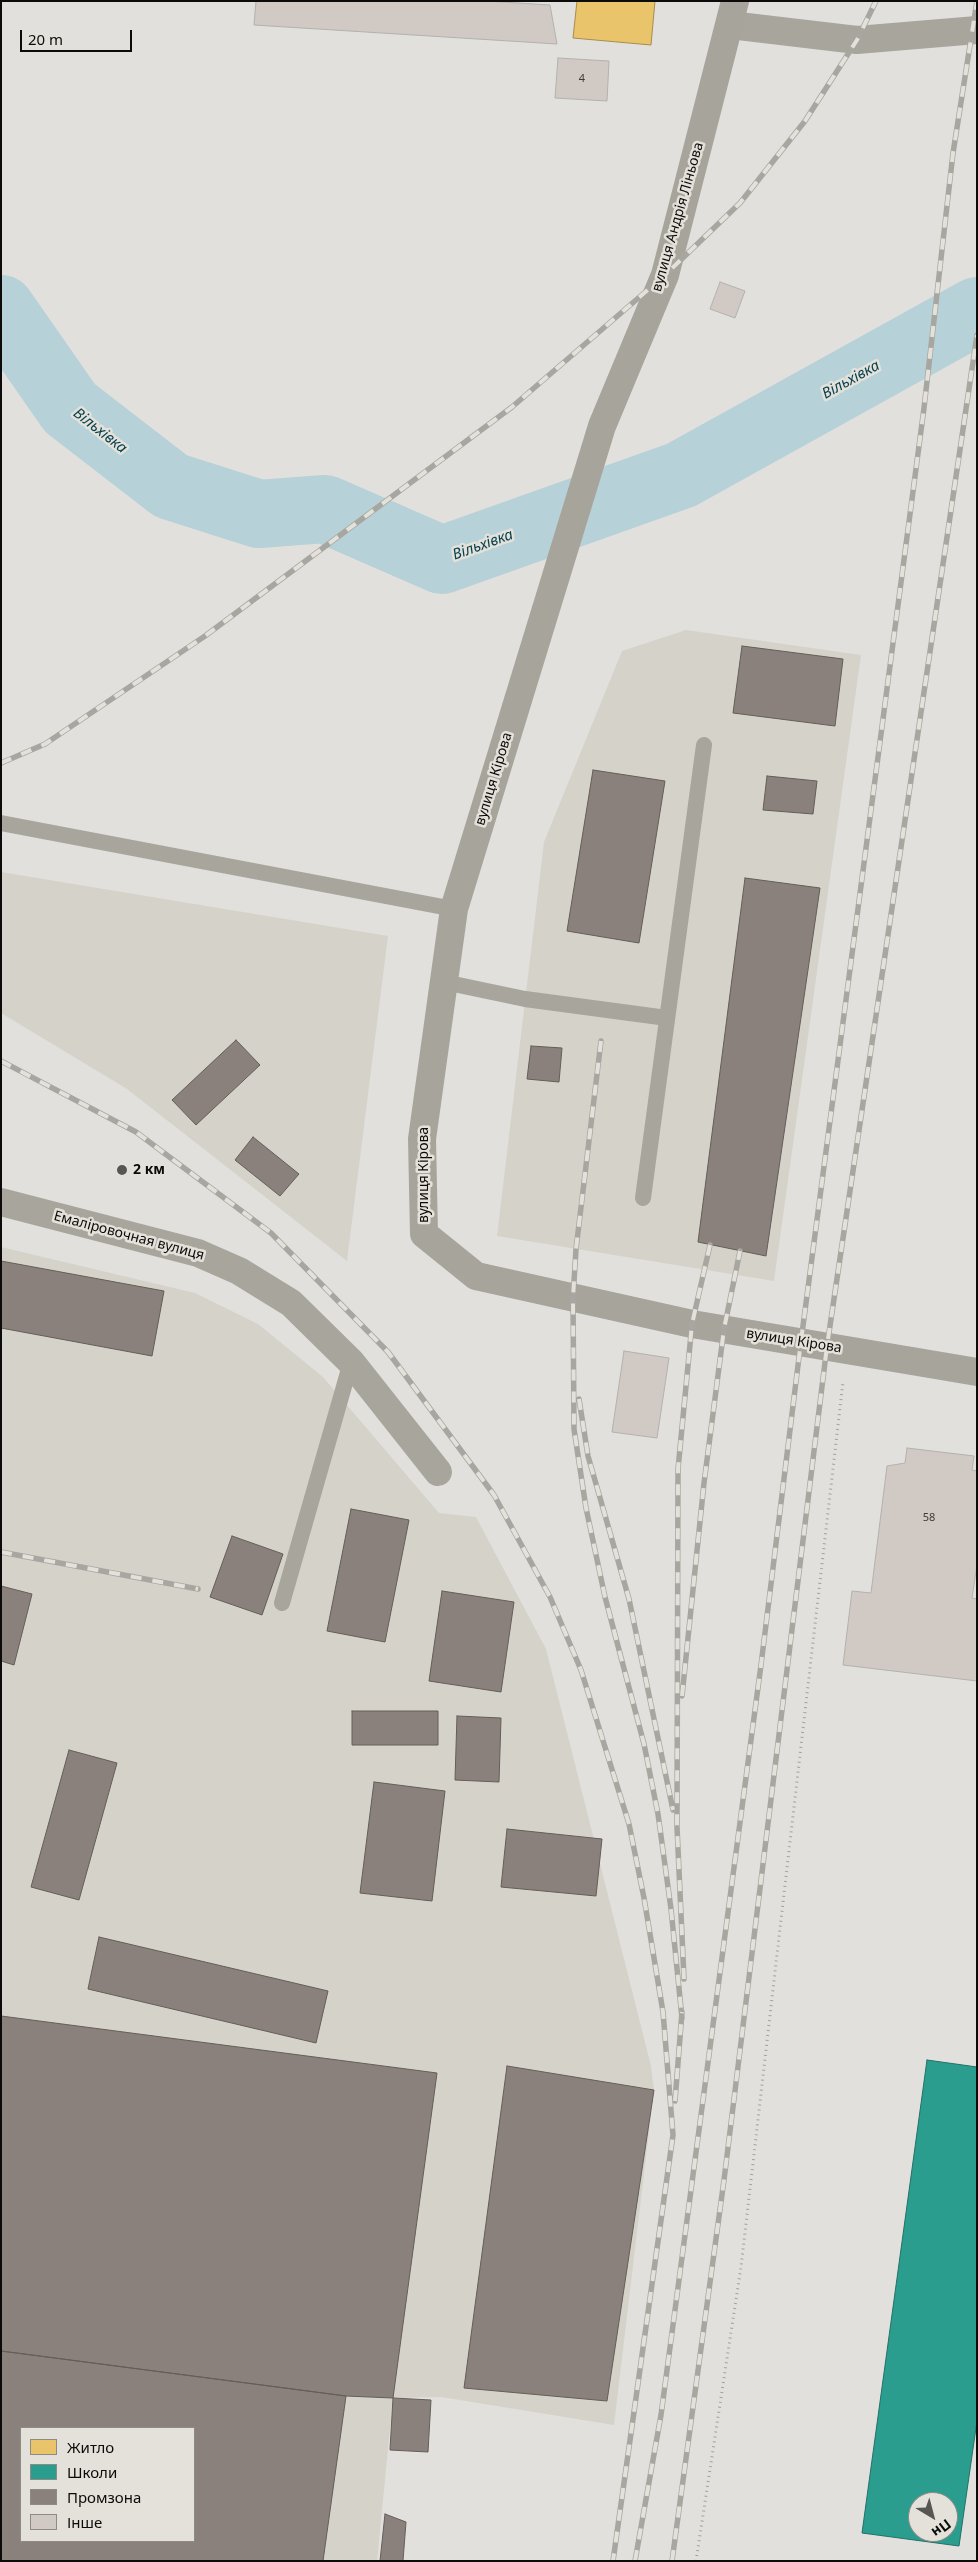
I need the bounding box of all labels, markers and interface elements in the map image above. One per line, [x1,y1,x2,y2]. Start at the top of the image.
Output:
scale bar [22,20,135,52]
text: 20 m [28,29,63,49]
house number: 4 [579,72,585,86]
street label: вулиця Андрія Ліньова [649,140,707,294]
water label: Вільхівка [819,357,883,403]
water label: Вільхівка [70,405,130,457]
water label: Вільхівка [450,526,516,564]
street label: вулиця Кірова [472,731,516,827]
street label: вулиця Кірова [416,1127,432,1223]
place label: 2 км [133,1162,165,1178]
marker: 2 км [115,1163,129,1177]
street label: Емаліровочная вулиця [52,1208,206,1264]
street label: вулиця Кірова [745,1325,843,1357]
house number: 58 [923,1511,935,1525]
legend [20,2427,195,2542]
text: Житло [67,2437,114,2457]
text: Школи [67,2462,117,2482]
text: Промзона [67,2487,141,2507]
north arrow [908,2492,958,2542]
text: Інше [67,2512,102,2532]
text: Пн [928,2515,955,2542]

